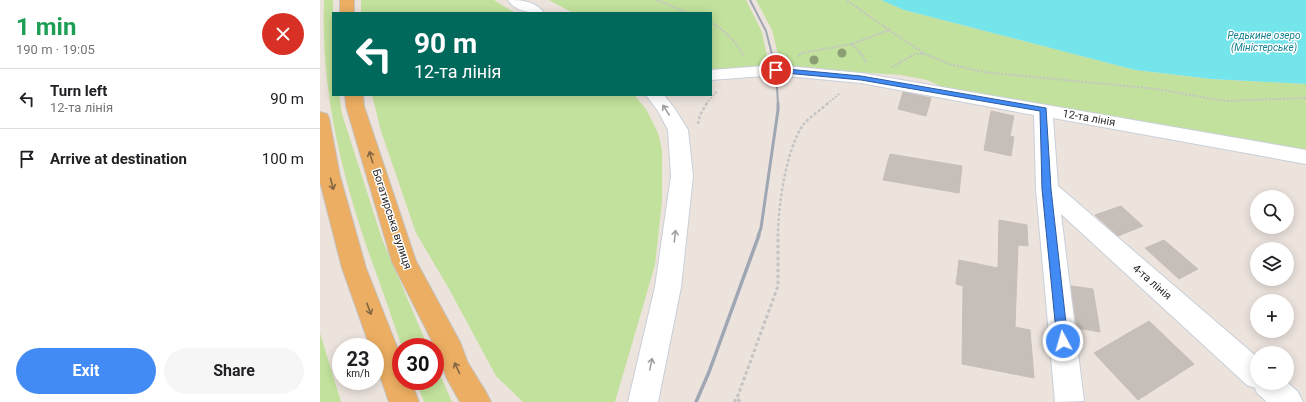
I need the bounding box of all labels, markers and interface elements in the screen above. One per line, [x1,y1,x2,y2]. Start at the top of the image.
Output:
text: 1 min [16,13,76,41]
button: close [262,13,304,55]
text: 90 m [414,27,477,60]
icon: left [348,28,400,80]
water label: Редькине озеро (Міністерське) [1228,30,1301,54]
text: 190 m · 19:05 [16,42,95,57]
pin [759,53,793,87]
icon: arrive [765,59,787,81]
text: 12-та лінія [414,61,501,82]
text: Turn left [50,82,107,100]
icon: left [16,88,38,110]
text: 90 m [270,90,304,108]
text: 12-та лінія [50,100,113,115]
one-way arrow [662,104,670,116]
street label: 12-та лінія [1062,107,1116,129]
icon: arrive [16,148,38,170]
text: Arrive at destination [50,150,187,168]
text: 100 m [262,150,304,168]
one-way arrow [367,152,375,164]
street label: Богатирська вулиця [370,167,414,271]
one-way arrow [328,177,336,190]
map controls [1250,190,1294,390]
button: search [1250,190,1294,234]
one-way arrow [671,230,679,243]
button: layers [1250,242,1294,286]
street label: 4-та лінія [1130,262,1174,302]
button: + [1250,294,1294,338]
one-way arrow [366,302,374,314]
position arrow [1042,320,1084,362]
speed limit sign: 30 [392,338,444,390]
button: − [1250,346,1294,390]
text: 23 [347,347,369,371]
button: Exit [16,348,156,394]
button: Share [164,348,304,394]
one-way arrow [648,358,656,371]
one-way arrow [453,362,460,374]
text: km/h [346,368,370,379]

